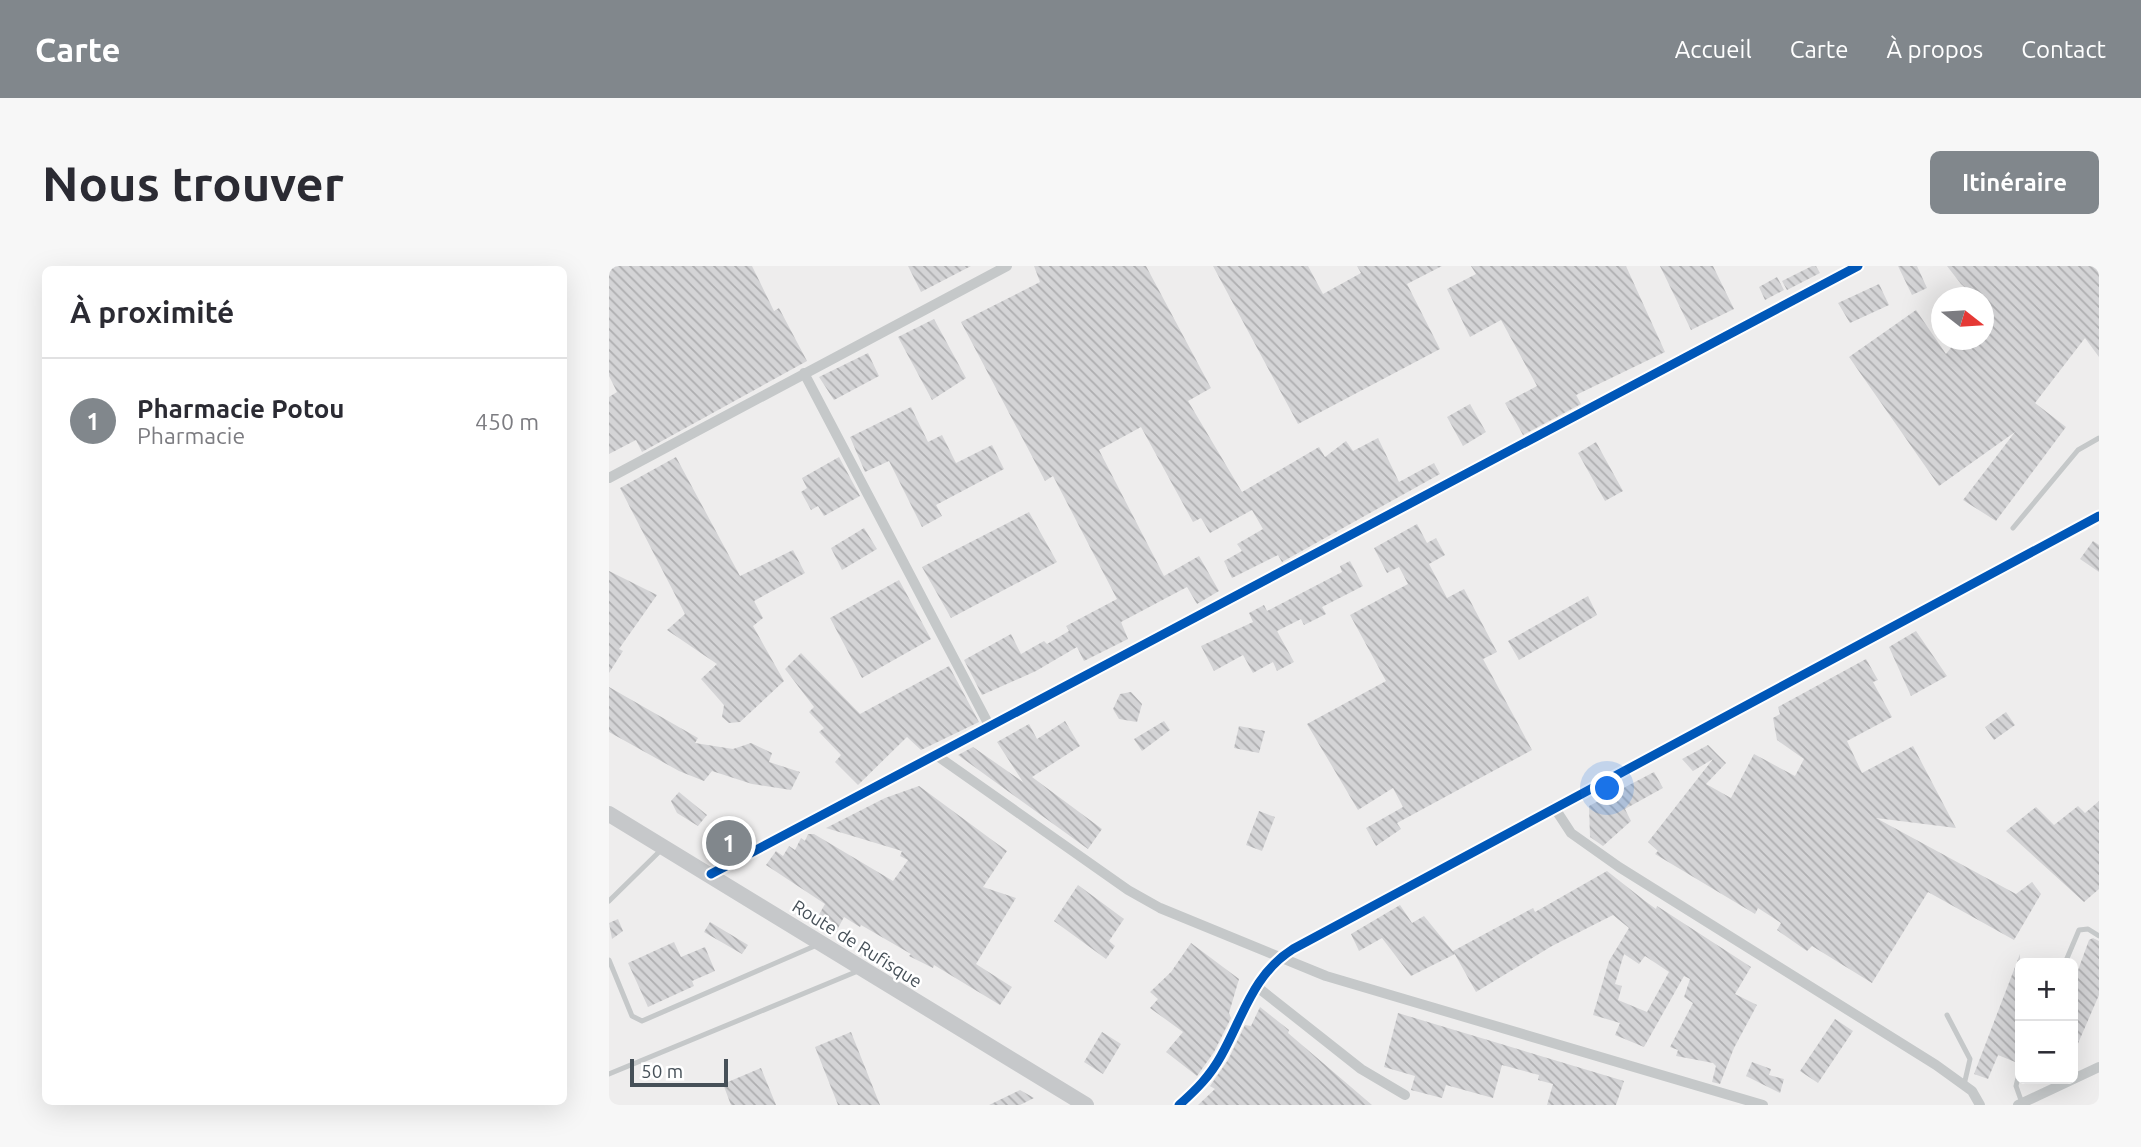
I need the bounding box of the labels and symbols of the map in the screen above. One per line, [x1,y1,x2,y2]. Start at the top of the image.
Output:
north arrow [1931,287,1994,350]
your location [1590,771,1624,805]
pin: 1 [706,817,752,869]
street label: Route de Rufisque [789,895,926,991]
scale bar [630,1056,728,1088]

